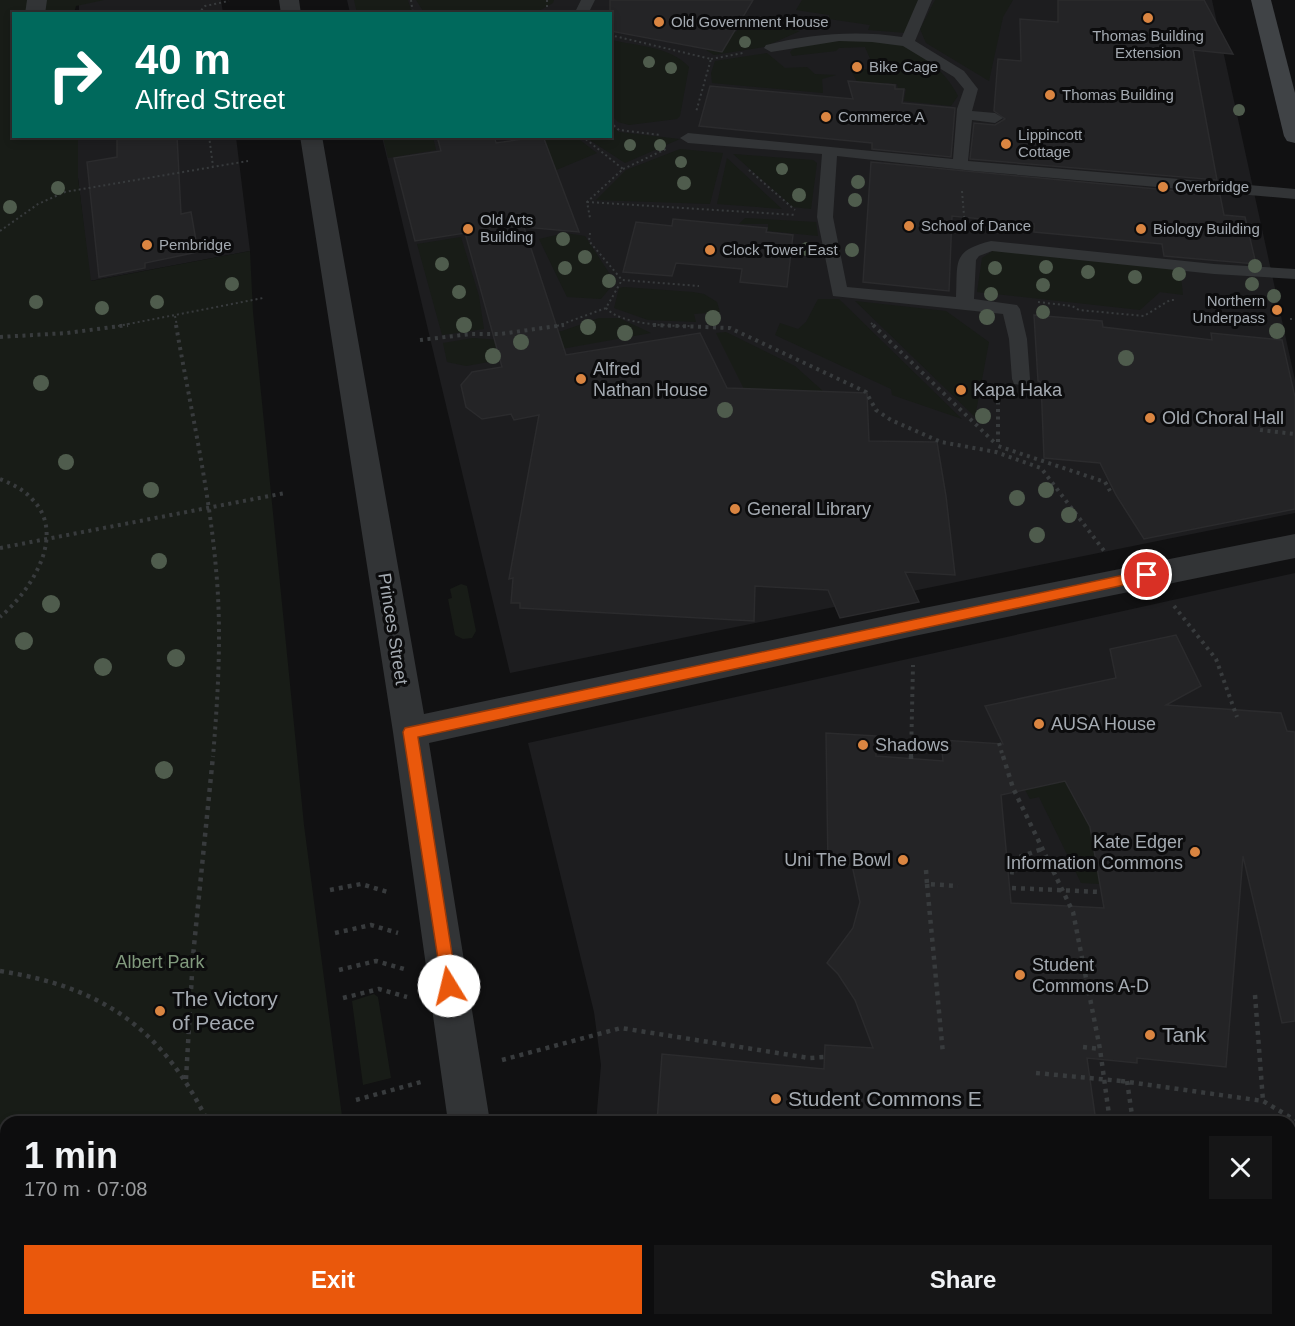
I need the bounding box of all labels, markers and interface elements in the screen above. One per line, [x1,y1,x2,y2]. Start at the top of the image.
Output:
marker: Thomas Building Extension [1141,11,1155,25]
place label: Old Government House [671,13,829,30]
marker: Old Government House [652,15,666,29]
place label: Thomas Building Extension [1092,27,1204,61]
icon: right [36,36,114,114]
text: 40 m [135,36,231,83]
place label: Bike Cage [869,58,938,75]
marker: Bike Cage [850,60,864,74]
text: Alfred Street [135,85,285,115]
place label: Thomas Building [1062,86,1174,103]
marker: Thomas Building [1043,88,1057,102]
place label: Commerce A [838,108,925,125]
marker: Commerce A [819,110,833,124]
place label: Lippincott Cottage [1018,126,1083,160]
marker: Lippincott Cottage [999,137,1013,151]
place label: Overbridge [1175,178,1249,195]
marker: Overbridge [1156,180,1170,194]
place label: Old Arts Building [480,211,533,245]
place label: School of Dance [921,217,1031,234]
marker: School of Dance [902,219,916,233]
place label: Biology Building [1153,220,1260,237]
marker: Old Arts Building [461,222,475,236]
marker: Biology Building [1134,222,1148,236]
place label: Pembridge [159,236,232,253]
marker: Pembridge [140,238,154,252]
place label: Clock Tower East [722,241,838,258]
marker: Clock Tower East [703,243,717,257]
place label: Northern Underpass [1192,292,1265,326]
marker: Northern Underpass [1270,303,1284,317]
place label: Alfred Nathan House [593,359,708,400]
marker: Alfred Nathan House [574,372,588,386]
place label: Kapa Haka [973,380,1063,400]
marker: Kapa Haka [954,383,968,397]
place label: Old Choral Hall [1162,408,1284,428]
marker: Old Choral Hall [1143,411,1157,425]
place label: General Library [747,499,871,519]
marker: General Library [728,502,742,516]
pin [1121,549,1172,600]
icon: arrive [1130,558,1163,591]
street label: Princes Street [374,572,412,686]
place label: AUSA House [1051,714,1156,734]
marker: AUSA House [1032,717,1046,731]
place label: Shadows [875,735,949,755]
marker: Shadows [856,738,870,752]
place label: Kate Edger Information Commons [1006,832,1183,873]
marker: Kate Edger Information Commons [1188,845,1202,859]
place label: Uni The Bowl [784,850,891,870]
marker: Uni The Bowl [896,853,910,867]
park label: Albert Park [115,952,206,972]
position arrow [417,954,481,1018]
place label: Student Commons A-D [1032,955,1149,996]
marker: Student Commons A-D [1013,968,1027,982]
place label: The Victory of Peace [172,987,278,1034]
marker: The Victory of Peace [153,1004,167,1018]
place label: Tank [1162,1023,1207,1046]
marker: Tank [1143,1028,1157,1042]
place label: Student Commons E [788,1087,982,1110]
marker: Student Commons E [769,1092,783,1106]
text: 1 min [24,1135,118,1176]
button: close [1209,1136,1272,1199]
text: 170 m · 07:08 [24,1178,147,1200]
button: Exit [24,1245,642,1314]
button: Share [654,1245,1272,1314]

